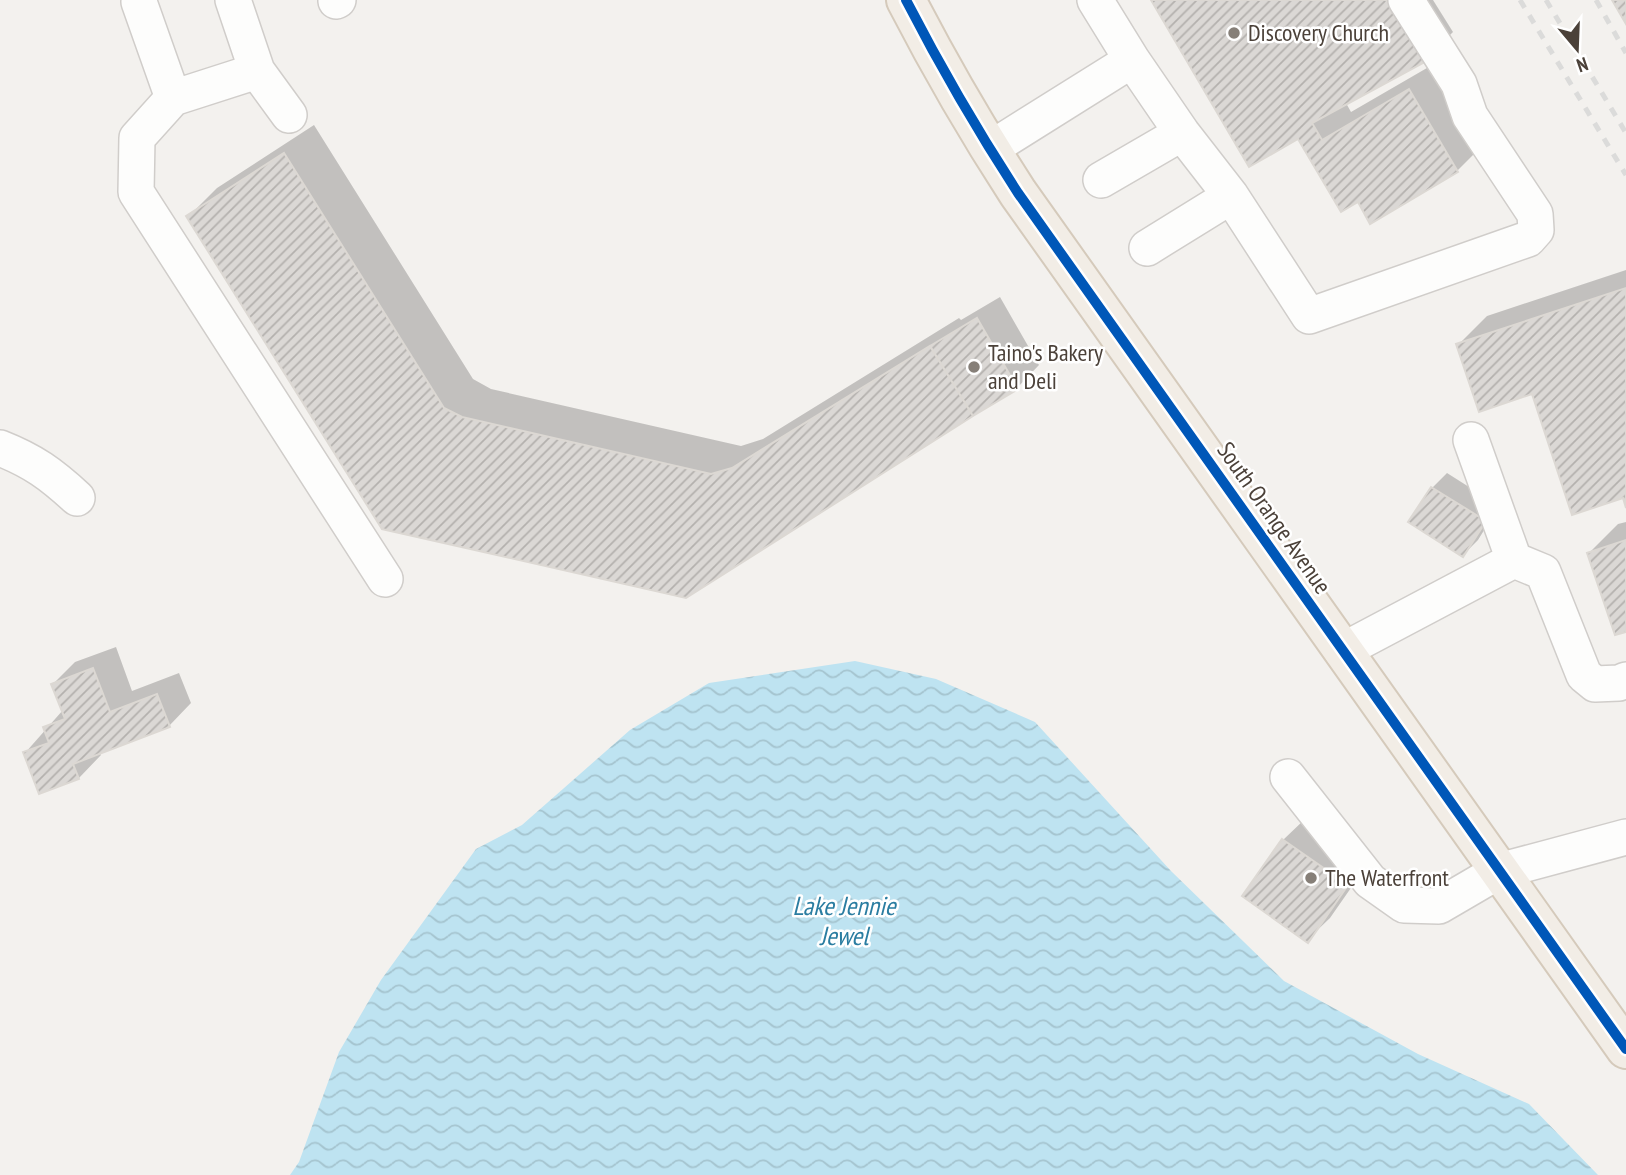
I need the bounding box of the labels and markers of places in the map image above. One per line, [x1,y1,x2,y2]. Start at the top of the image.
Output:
place label: Discovery Church [1248,17,1389,48]
marker: Discovery Church [1226,25,1242,41]
place label: Taino's Bakery and Deli [988,337,1103,396]
marker: Taino's Bakery and Deli [966,359,982,375]
place label: The Waterfront [1325,862,1449,893]
marker: The Waterfront [1303,870,1319,886]

